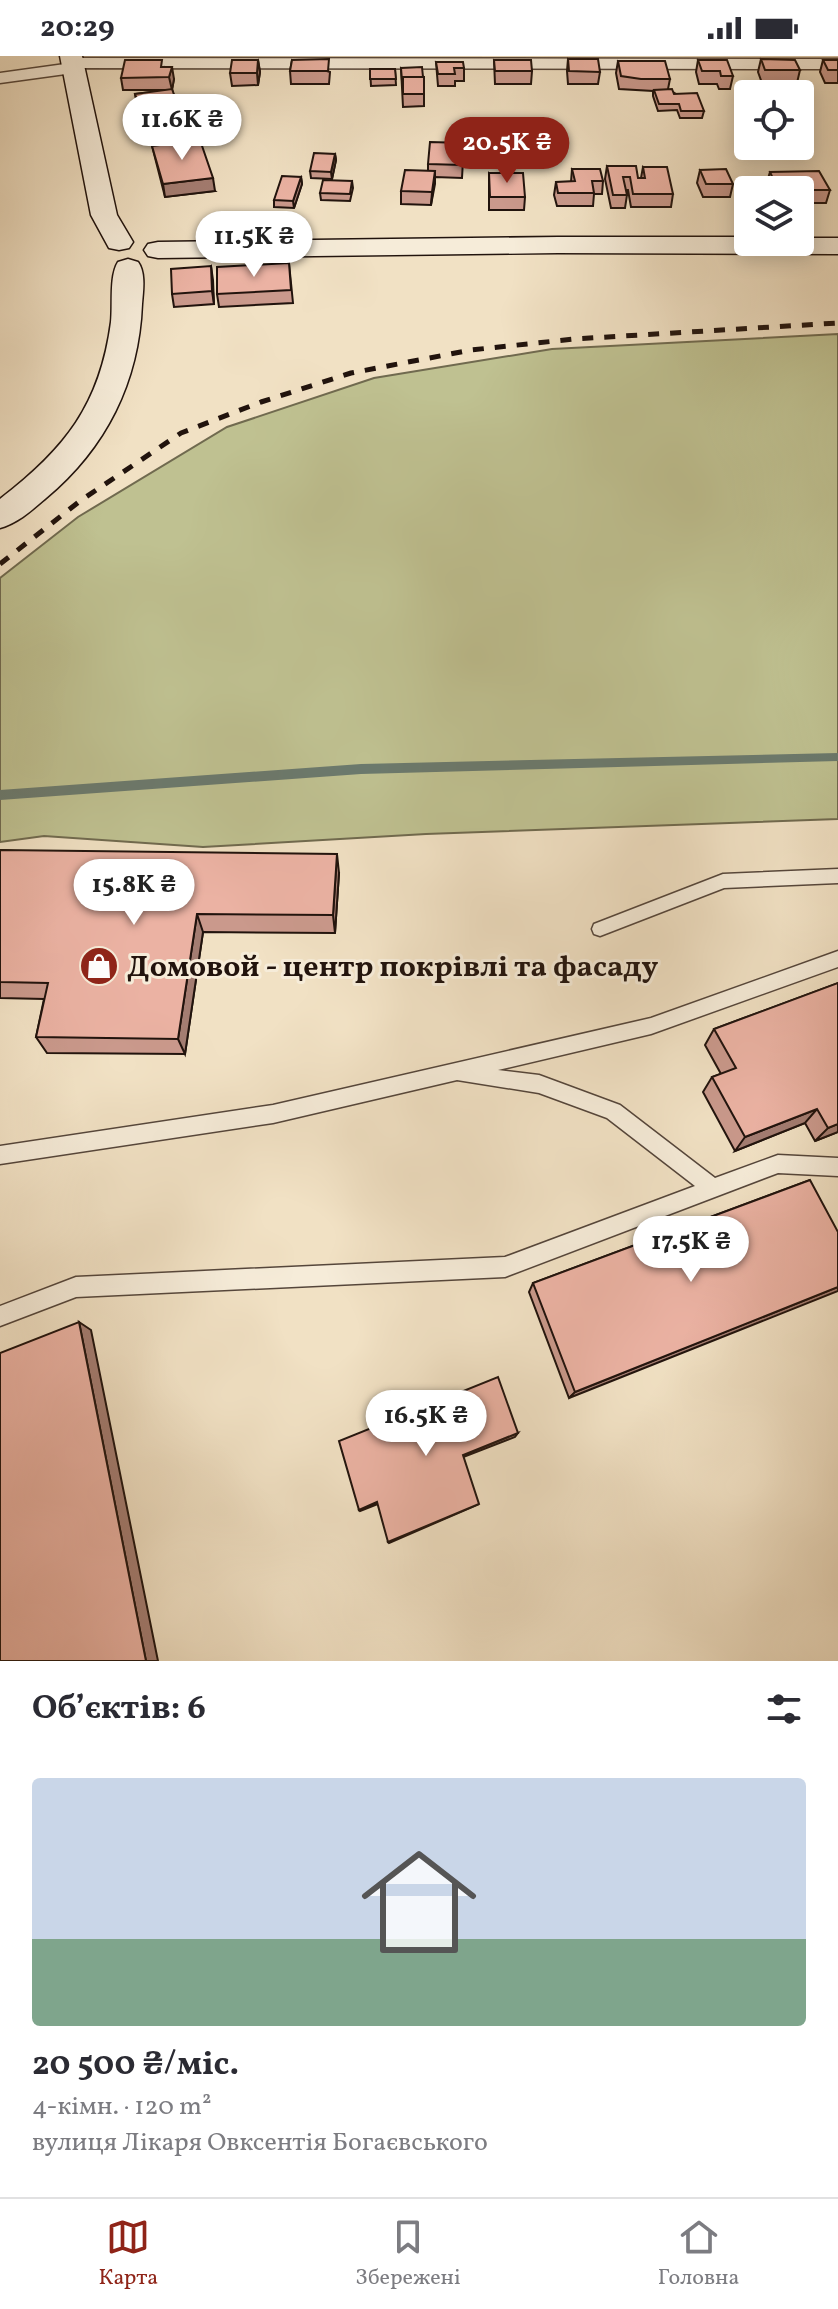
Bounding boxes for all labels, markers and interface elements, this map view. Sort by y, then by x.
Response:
text: 20:29 [40,7,114,49]
map controls [734,80,814,256]
button: locate [734,80,814,160]
pin: 11.6K ₴ [108,94,256,162]
text: 11.6K ₴ [141,102,223,138]
pin: 20.5K ₴ [433,117,581,185]
text: 20.5K ₴ [462,125,552,161]
button: layers [734,176,814,256]
pin: 11.5K ₴ [180,211,328,279]
text: 11.5K ₴ [214,219,294,255]
pin: 15.8K ₴ [60,859,208,927]
text: 15.8K ₴ [92,867,176,903]
shop icon: Домовой - центр покрівлі та фасаду [78,945,120,987]
place label: Домовой - центр покрівлі та фасаду [127,947,659,989]
pin: 17.5K ₴ [617,1216,765,1284]
text: 17.5K ₴ [651,1224,731,1260]
pin: 16.5K ₴ [352,1390,500,1458]
text: 16.5K ₴ [384,1398,468,1434]
text: Об’єктів: 6 [32,1686,206,1733]
icon: filters [762,1687,806,1731]
icon: home [347,1830,491,1974]
text: 20 500 ₴/міс. [32,2042,239,2089]
text: 4-кімн. · 120 m² [32,2089,212,2125]
text: вулиця Лікаря Овксентія Богаєвського [32,2125,488,2161]
tab: Карта [99,2215,158,2294]
tab: Збережені [355,2215,461,2294]
tab: Головна [658,2215,739,2294]

